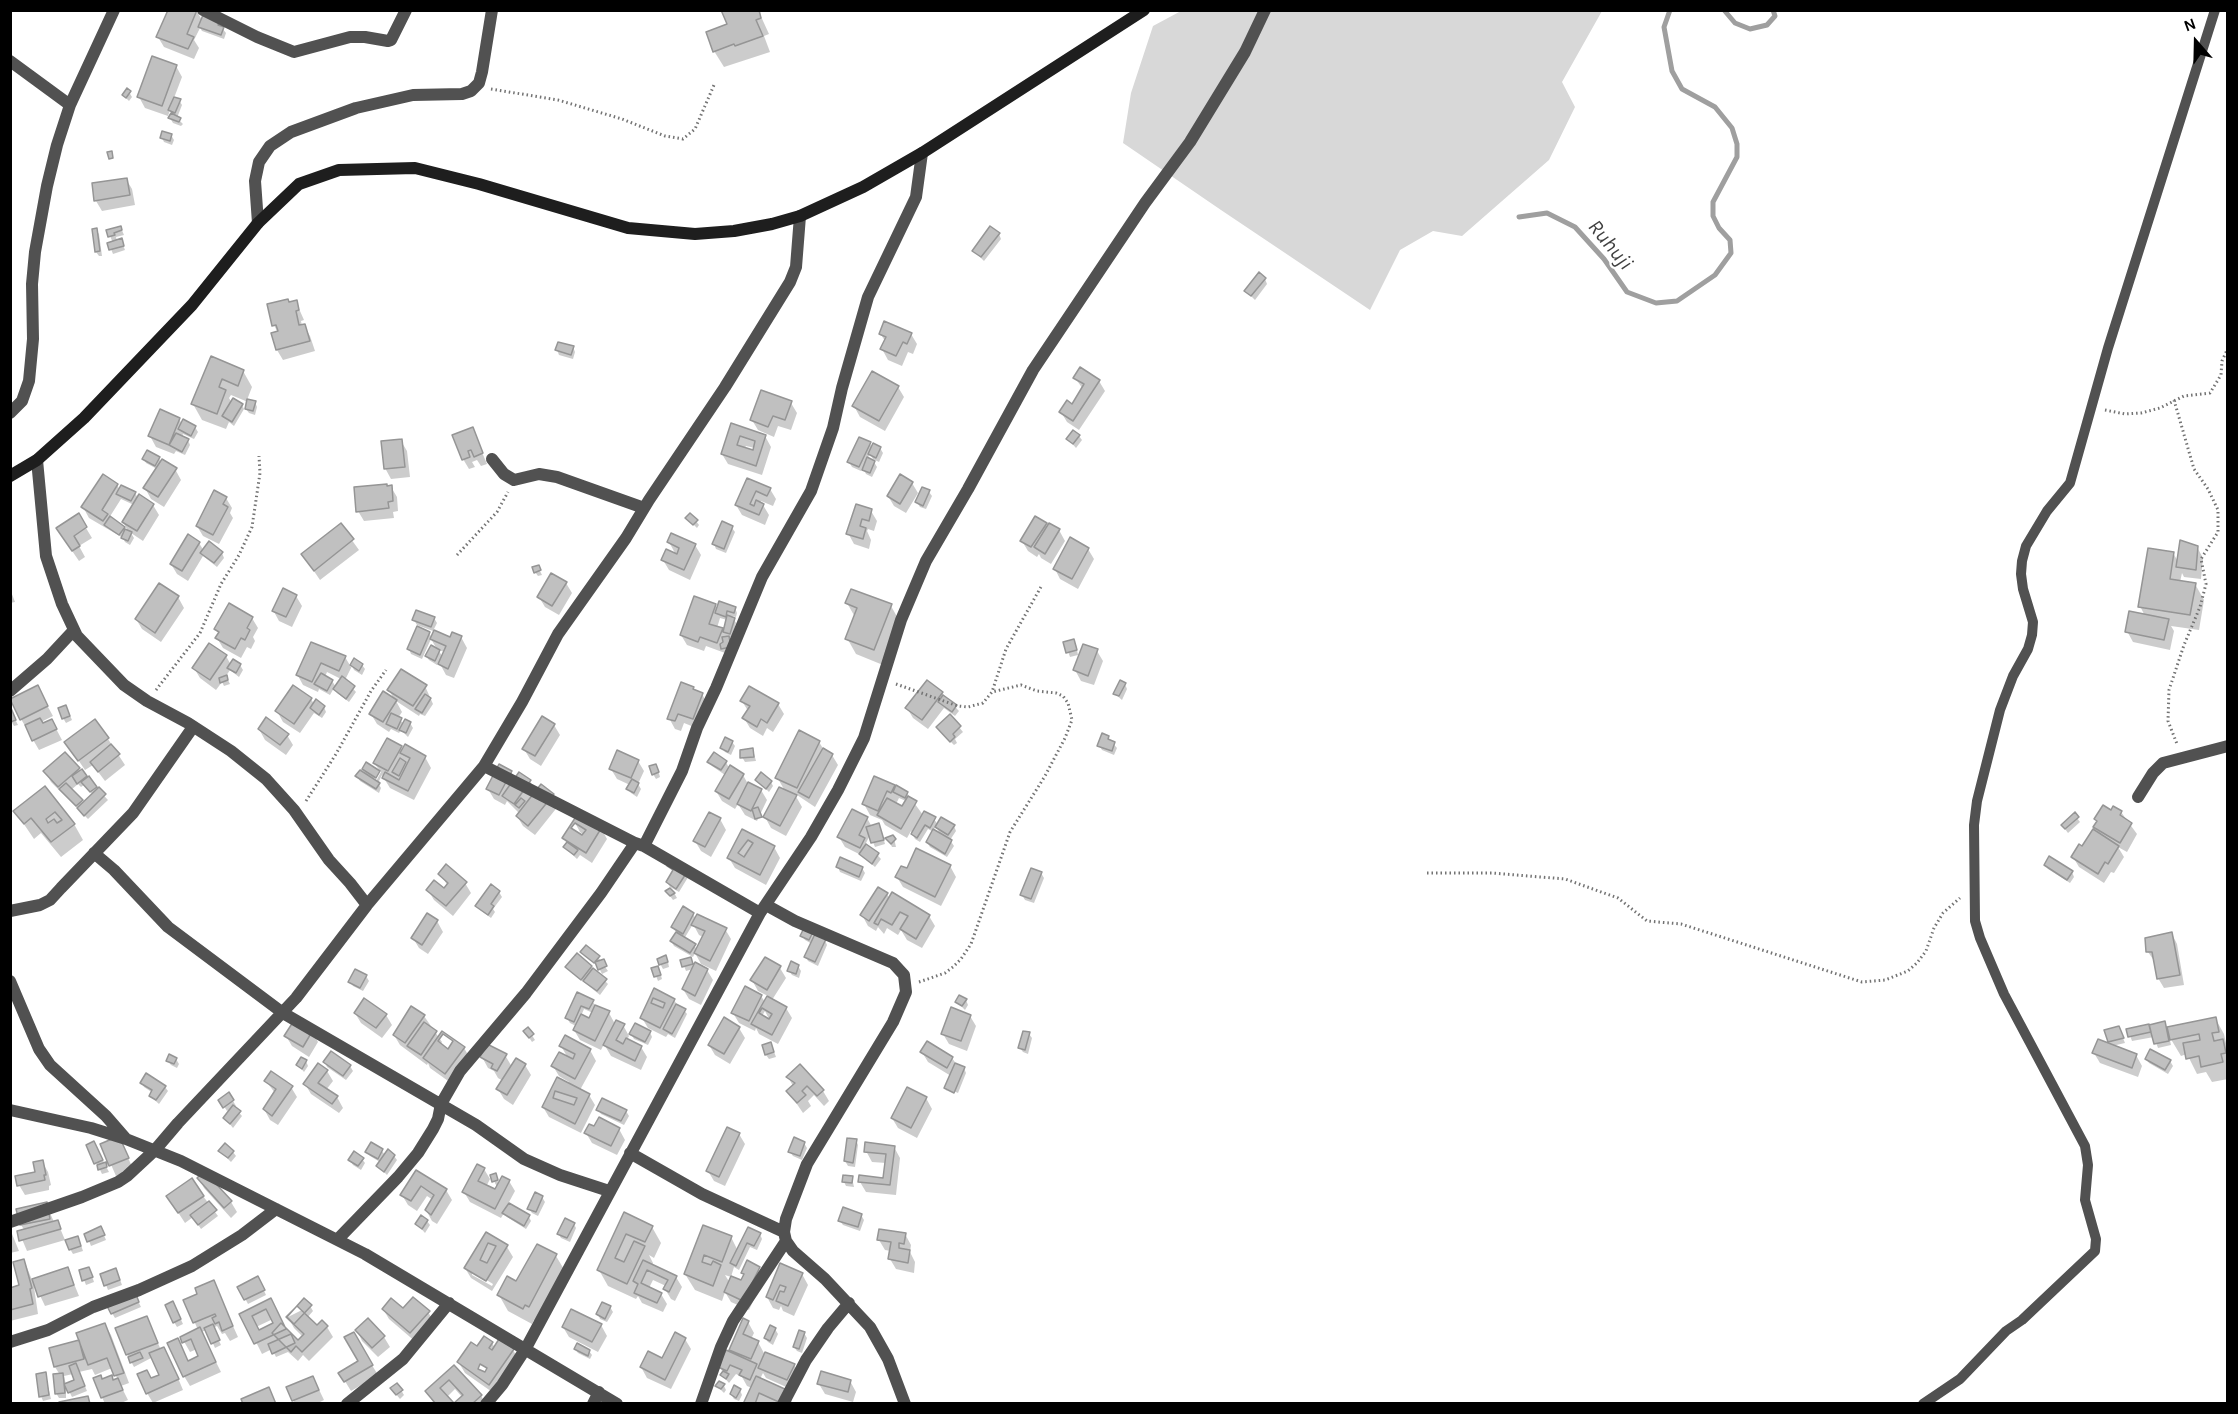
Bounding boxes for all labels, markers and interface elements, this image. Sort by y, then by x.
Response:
north arrow [2166,12,2226,72]
text: N [2181,14,2198,36]
water label: Ruhuji [1582,215,1638,275]

